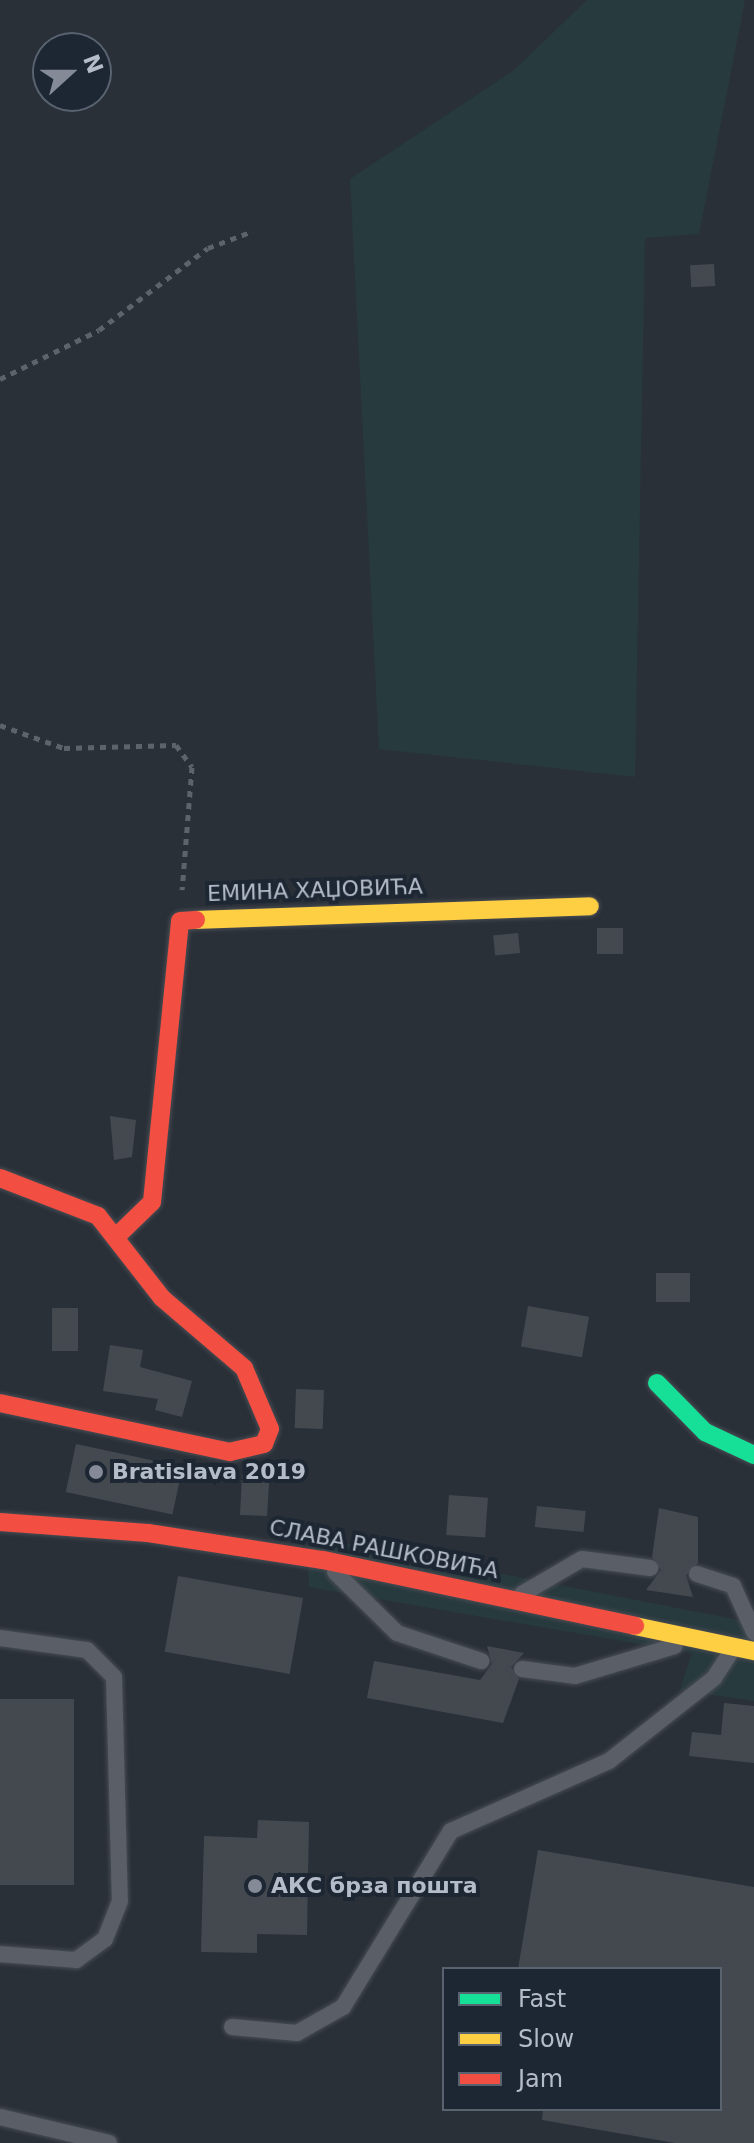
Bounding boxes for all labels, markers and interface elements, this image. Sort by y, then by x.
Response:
north arrow [32,32,112,112]
text: N [78,51,108,77]
street label: ЕМИНА ХАЏОВИЋА [207,873,423,907]
place label: Bratislava 2019 [112,1459,306,1485]
marker: Bratislava 2019 [87,1463,105,1481]
street label: СЛАВА РАШКОВИЋА [267,1514,501,1584]
place label: АКС брза пошта [271,1873,477,1899]
marker: АКС брза пошта [246,1877,264,1895]
legend [442,1967,722,2111]
text: Fast [518,1985,566,2013]
text: Slow [518,2025,574,2053]
text: Jam [518,2065,563,2093]

